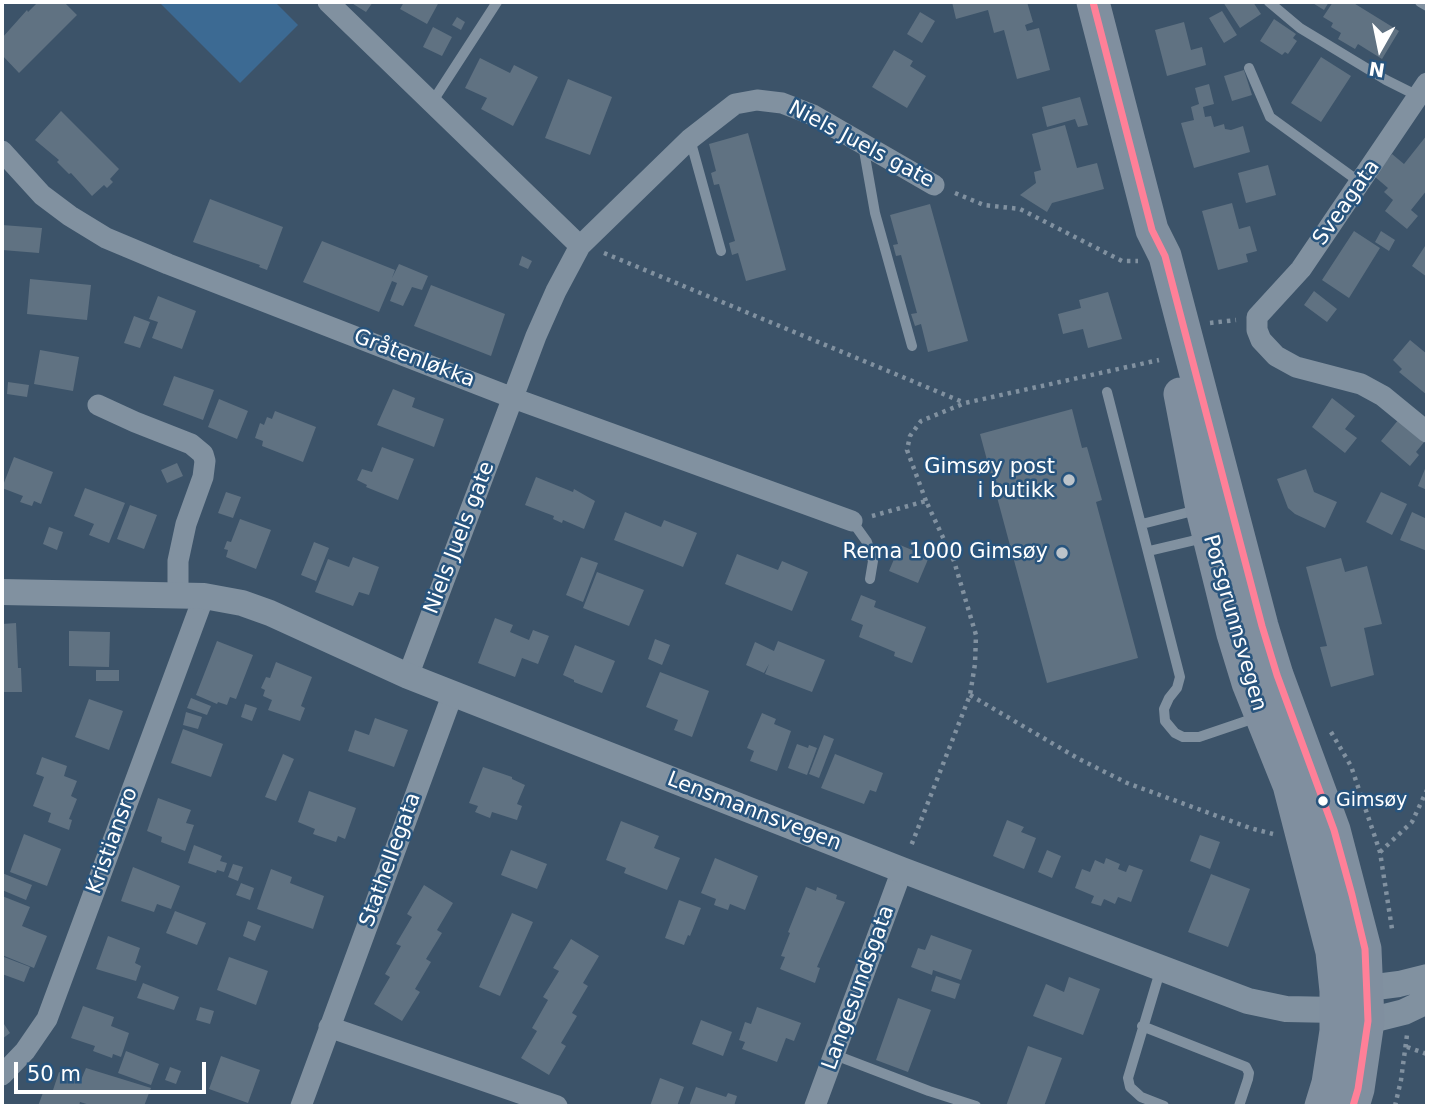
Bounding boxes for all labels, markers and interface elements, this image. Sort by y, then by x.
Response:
north arrow [1345,14,1415,84]
text: N [1367,58,1386,82]
street label: Niels Juels gate [784,96,938,194]
street label: Sveagata [1308,155,1386,251]
street label: Gråtenløkka [350,324,478,394]
place label: Gimsøy post i butikk [924,455,1055,505]
street label: Niels Juels gate [419,458,501,618]
marker: Gimsøy post i butikk [1061,472,1077,488]
street label: Porsgrunnsvegen [1197,532,1271,714]
place label: Rema 1000 Gimsøy [843,540,1048,566]
marker: Rema 1000 Gimsøy [1054,545,1070,561]
street label: Lensmannsvegen [663,767,845,857]
street label: Kristiansro [82,784,144,898]
street label: Stathellegata [355,790,427,930]
place label: Gimsøy [1336,790,1407,812]
marker: Gimsøy [1316,794,1330,808]
street label: Langesundsgata [818,902,900,1074]
scale bar [18,1048,210,1092]
text: 50 m [27,1062,81,1086]

